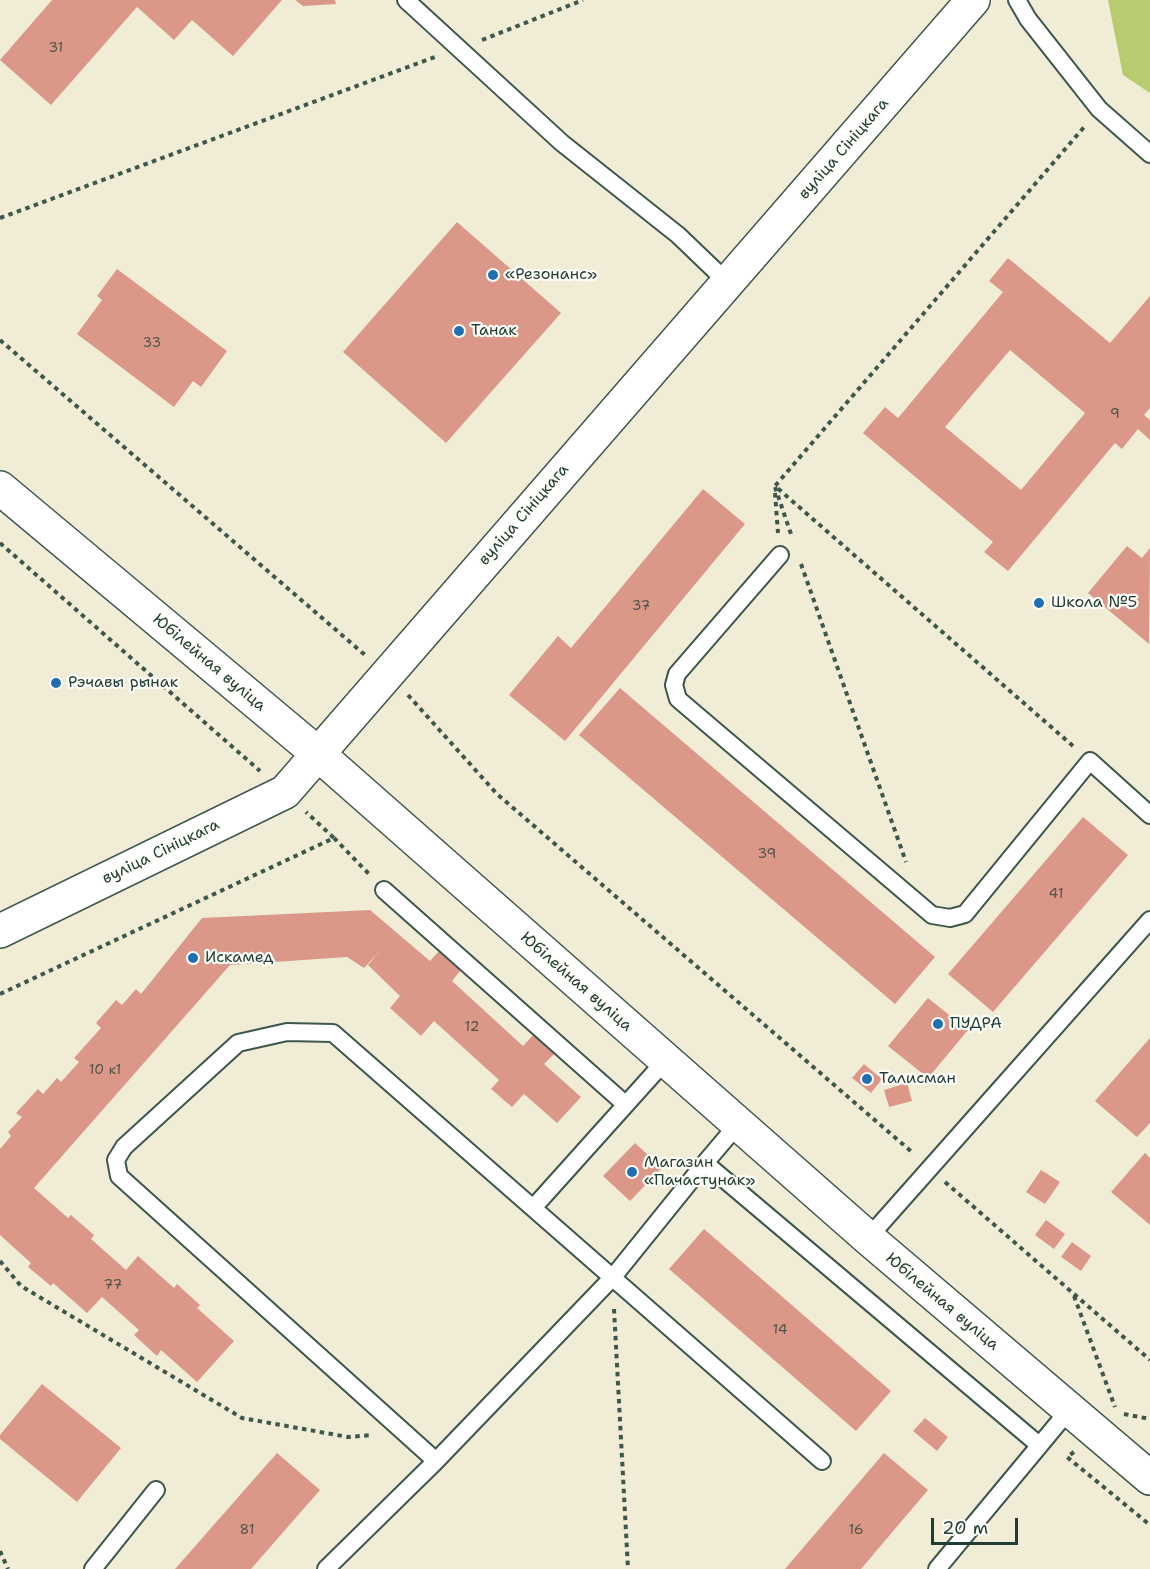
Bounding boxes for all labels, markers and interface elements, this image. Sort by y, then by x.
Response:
house number: 31 [49,40,63,56]
street label: вуліца Сініцкага [795,94,893,204]
place label: «Резонанс» [505,265,597,285]
marker: «Резонанс» [486,268,500,282]
place label: Танак [471,321,517,341]
marker: Танак [452,324,466,338]
house number: 33 [143,335,161,351]
house number: 9 [1110,406,1120,422]
street label: вуліца Сініцкага [475,460,573,570]
place label: Школа №5 [1051,593,1137,613]
marker: Школа №5 [1032,596,1046,610]
house number: 37 [632,598,650,614]
street label: Юбілейная вуліца [149,610,269,716]
place label: Рэчавы рынак [68,673,178,693]
marker: Рэчавы рынак [49,676,63,690]
street label: вуліца Сініцкага [99,815,223,889]
house number: 39 [758,846,776,862]
house number: 41 [1049,886,1063,902]
street label: Юбілейная вуліца [516,928,636,1036]
place label: Искамед [205,948,273,968]
marker: Искамед [186,951,200,965]
place label: ПУДРА [950,1014,1002,1034]
marker: ПУДРА [931,1017,945,1031]
house number: 12 [465,1019,479,1035]
house number: 10 к1 [89,1062,121,1078]
place label: Талисман [879,1069,956,1089]
marker: Талисман [860,1072,874,1086]
place label: Магазин «Пачастунак» [644,1153,756,1191]
marker: Магазин «Пачастунак» [625,1165,639,1179]
street label: Юбілейная вуліца [882,1249,1002,1355]
house number: 77 [104,1277,122,1293]
house number: 14 [772,1322,788,1338]
scale bar [934,1506,1021,1544]
text: 20 m [942,1516,988,1540]
house number: 81 [239,1522,255,1538]
house number: 16 [848,1522,864,1538]

